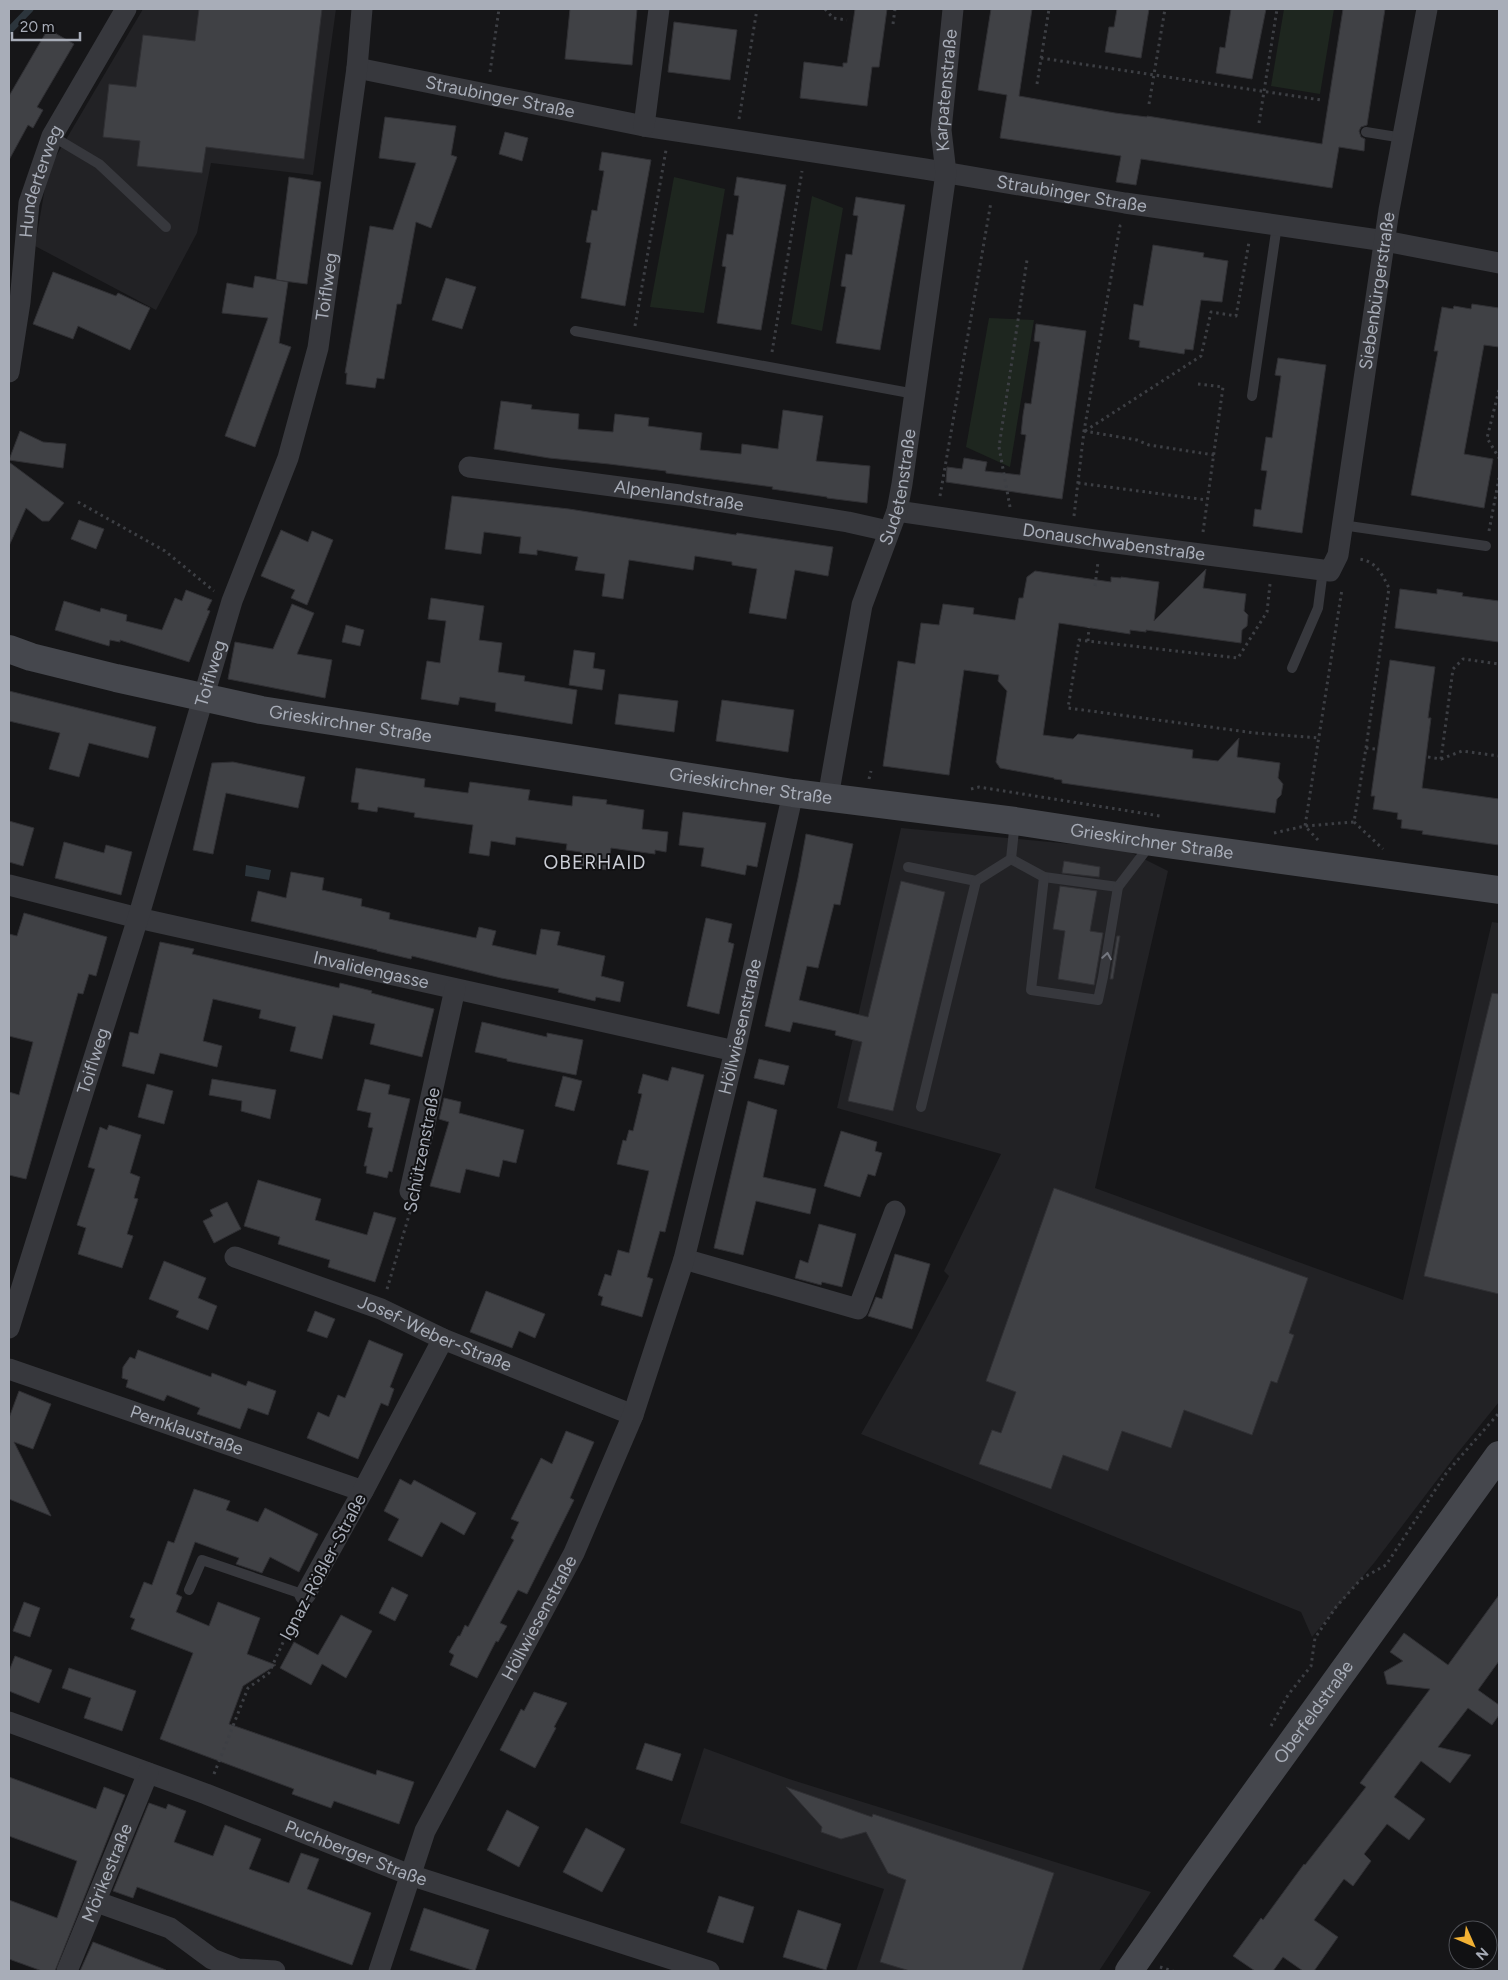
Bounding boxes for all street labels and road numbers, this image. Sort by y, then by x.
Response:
street label: Karpatenstraße [930,28,962,153]
street label: Straubinger Straße [423,71,577,123]
street label: Hunderterweg [15,121,67,239]
street label: Straubinger Straße [995,170,1149,217]
street label: Siebenbürgerstraße [1355,210,1400,371]
street label: Toiflweg [311,251,342,322]
street label: Sudetenstraße [874,427,921,548]
street label: Alpenlandstraße [613,475,746,516]
street label: Donauschwabenstraße [1021,519,1207,566]
street label: Toiflweg [190,637,231,709]
street label: Grieskirchner Straße [267,700,434,748]
street label: Grieskirchner Straße [668,763,834,809]
street label: Grieskirchner Straße [1069,819,1235,864]
street label: Invalidengasse [311,946,431,994]
street label: Höllwiesenstraße [714,956,766,1097]
street label: Toiflweg [72,1025,114,1097]
street label: Schützenstraße [399,1085,445,1214]
street label: Josef-Weber-Straße [355,1291,515,1376]
street label: Pernklaustraße [127,1401,247,1460]
street label: Ignaz-Rößler-Straße [275,1490,371,1644]
street label: Höllwiesenstraße [497,1552,582,1684]
street label: Oberfeldstraße [1269,1656,1358,1768]
street label: Puchberger Straße [282,1815,430,1891]
street label: Mörikestraße [77,1820,137,1926]

